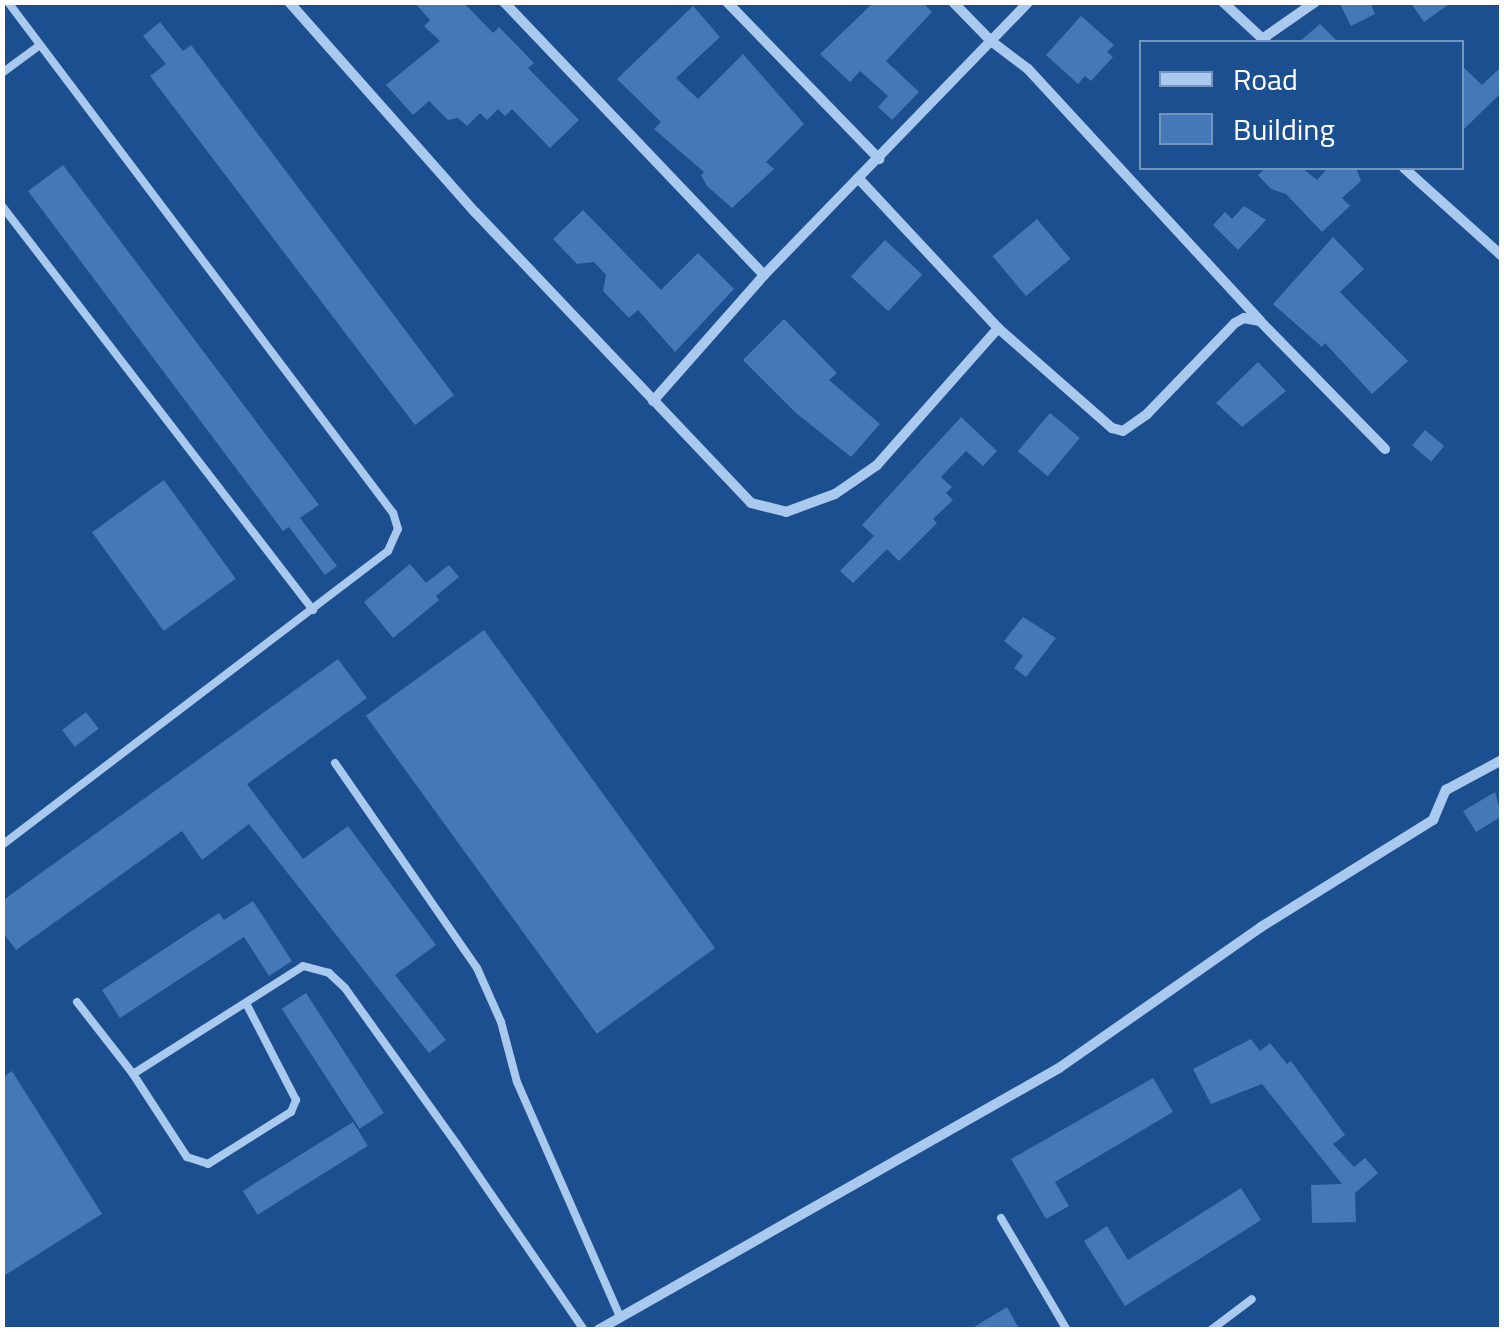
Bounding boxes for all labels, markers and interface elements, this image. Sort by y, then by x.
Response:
legend [1139,40,1464,170]
text: Road [1233,56,1298,102]
text: Building [1233,106,1335,152]

